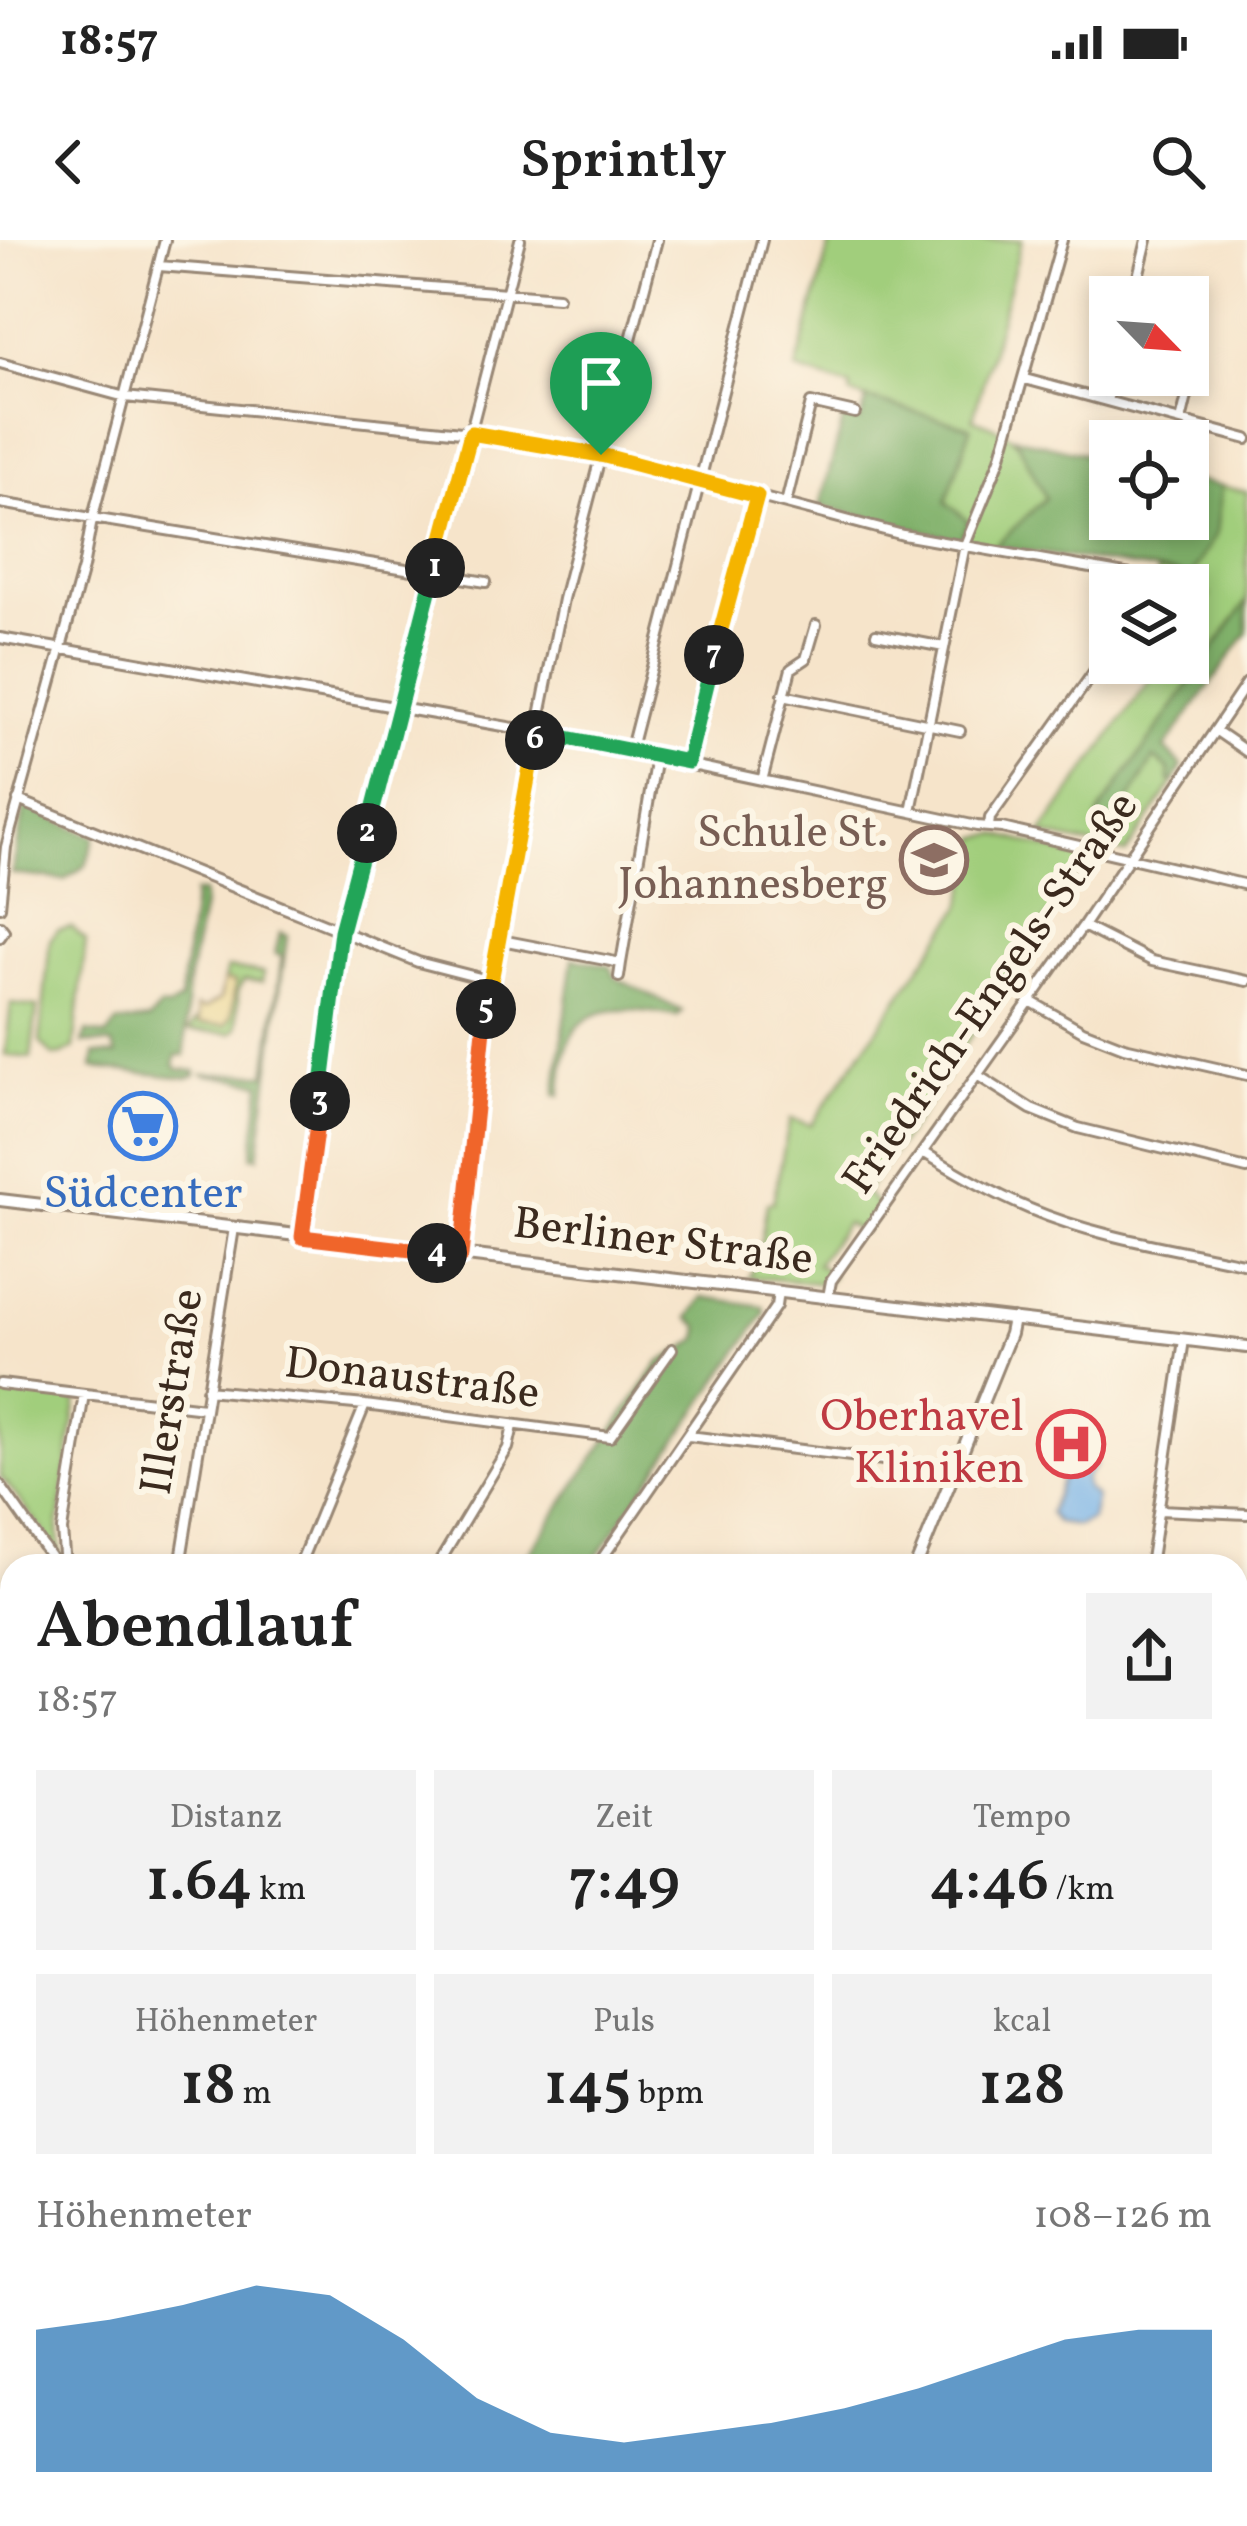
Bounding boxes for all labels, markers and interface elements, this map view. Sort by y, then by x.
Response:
text: 18:57 [60,11,159,74]
text: Sprintly [520,125,727,200]
icon: back [36,129,102,195]
icon: search [1145,129,1211,195]
north arrow [1089,276,1209,396]
map controls [1089,276,1209,684]
pin [550,332,652,455]
icon: arrive [568,350,634,416]
button: locate [1089,420,1209,540]
pin: 1 [405,538,465,598]
text: 1 [428,545,442,591]
button: layers [1089,564,1209,684]
pin: 7 [684,625,744,685]
text: 7 [706,632,722,678]
pin: 6 [505,710,565,770]
text: 6 [526,717,544,763]
street label: Friedrich-Engels-Straße [829,780,1155,1208]
pin: 2 [337,803,397,863]
place label: Schule St. Johannesberg [618,803,888,918]
text: 2 [358,810,376,856]
school or university icon: Schule St. Johannesberg [899,825,969,895]
pin: 5 [456,979,516,1039]
text: 5 [478,986,494,1032]
pin: 3 [290,1071,350,1131]
text: 3 [312,1078,328,1124]
supermarket icon: Südcenter [108,1091,178,1161]
place label: Südcenter [43,1164,243,1227]
street label: Berliner Straße [510,1193,816,1293]
pin: 4 [407,1223,467,1283]
text: 4 [427,1230,447,1276]
street label: Illerstraße [127,1285,221,1499]
street label: Donaustraße [281,1333,543,1427]
place label: Oberhavel Kliniken [820,1387,1024,1502]
hospital icon: Oberhavel Kliniken [1036,1409,1106,1479]
text: Abendlauf [36,1583,354,1675]
button: share [1086,1593,1212,1719]
text: 18:57 [36,1674,118,1728]
text: Distanz [170,1796,282,1842]
text: Zeit [595,1796,653,1842]
text: Tempo [973,1796,1071,1842]
text: 1.64 [146,1842,252,1925]
text: 7:49 [568,1842,680,1925]
text: 4:46 [929,1842,1049,1925]
text: km [252,1868,306,1914]
text: /km [1049,1868,1115,1914]
text: Höhenmeter [135,2000,317,2046]
text: Puls [593,2000,655,2046]
text: kcal [993,2000,1051,2046]
text: 18 [180,2046,236,2129]
text: 145 [544,2046,631,2129]
text: 128 [978,2046,1066,2129]
text: m [236,2072,272,2118]
text: bpm [631,2072,704,2118]
text: Höhenmeter [36,2190,252,2244]
text: 108–126 m [1033,2190,1212,2244]

